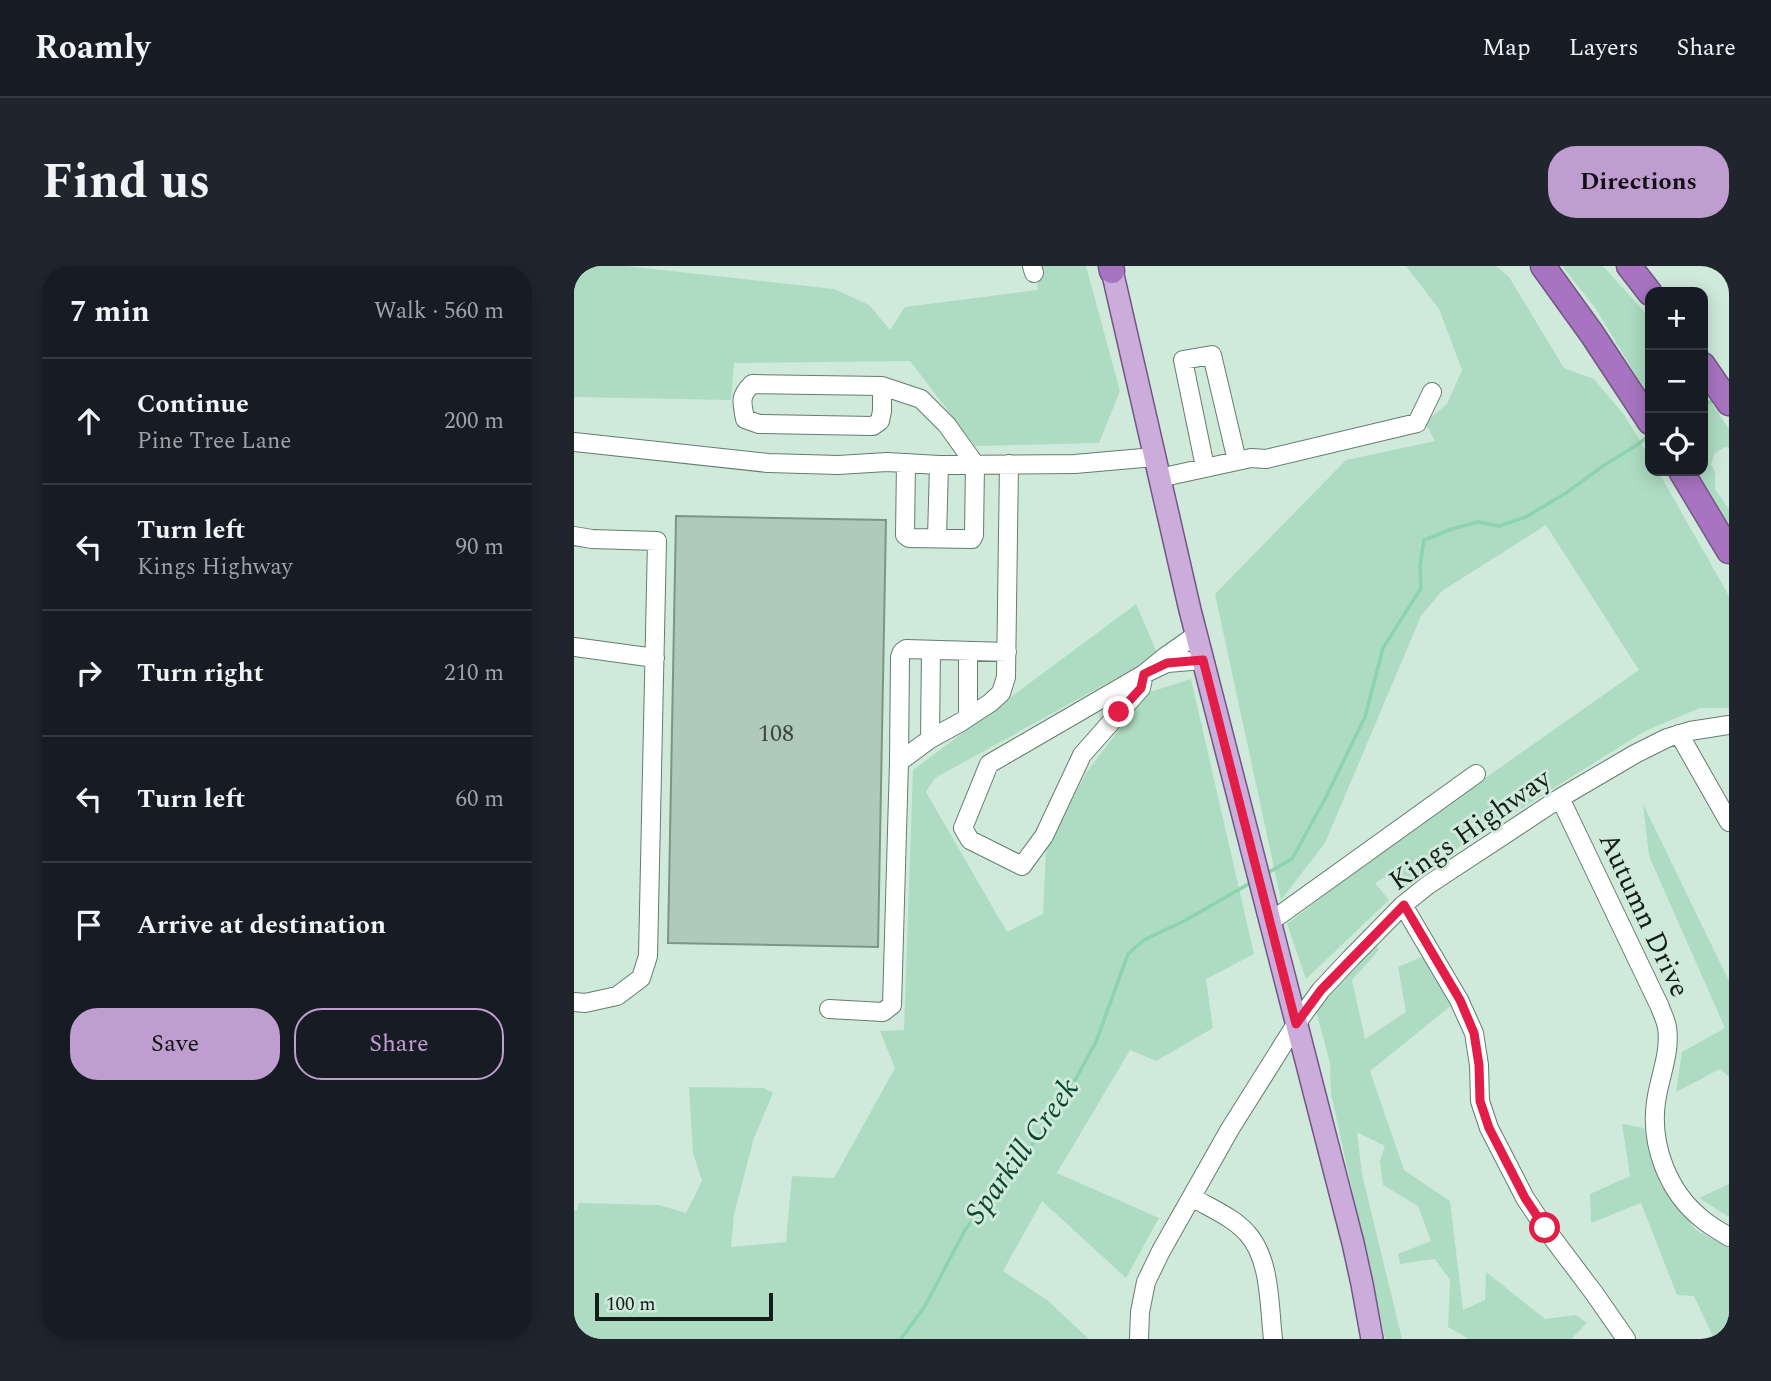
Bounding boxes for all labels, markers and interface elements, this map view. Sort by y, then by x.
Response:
text: Roamly [35,23,150,73]
text: Map [1482,30,1531,66]
text: Layers [1569,30,1639,66]
text: Share [1677,30,1736,66]
text: Find us [42,145,210,220]
button: Directions [1548,146,1729,218]
map controls [1645,287,1708,476]
button: + [1645,287,1708,350]
text: 7 min [70,289,150,335]
text: Walk · 560 m [374,294,504,329]
button: − [1645,350,1708,413]
text: Continue [137,384,249,424]
icon: ahead [70,402,108,440]
text: 200 m [444,404,504,439]
button: locate [1645,413,1708,476]
text: Pine Tree Lane [137,424,291,459]
text: Turn left [137,510,245,550]
icon: left [70,528,108,566]
text: 90 m [455,530,504,565]
text: Kings Highway [137,550,293,585]
text: Turn right [137,653,264,693]
icon: right [70,654,108,692]
text: 210 m [444,656,504,691]
route end [1103,696,1134,727]
house number: 108 [758,716,794,752]
street label: Kings Highway [1380,757,1561,902]
text: Turn left [137,779,245,819]
icon: left [70,780,108,818]
text: 60 m [455,782,504,817]
street label: Autumn Drive [1587,825,1701,1005]
text: Arrive at destination [137,905,386,945]
icon: arrive [70,906,108,944]
button: Save [70,1008,280,1080]
button: Share [294,1008,504,1080]
water label: Sparkill Creek [953,1068,1091,1234]
route start [1529,1212,1560,1243]
scale bar [595,1290,774,1322]
text: 100 m [606,1290,656,1319]

